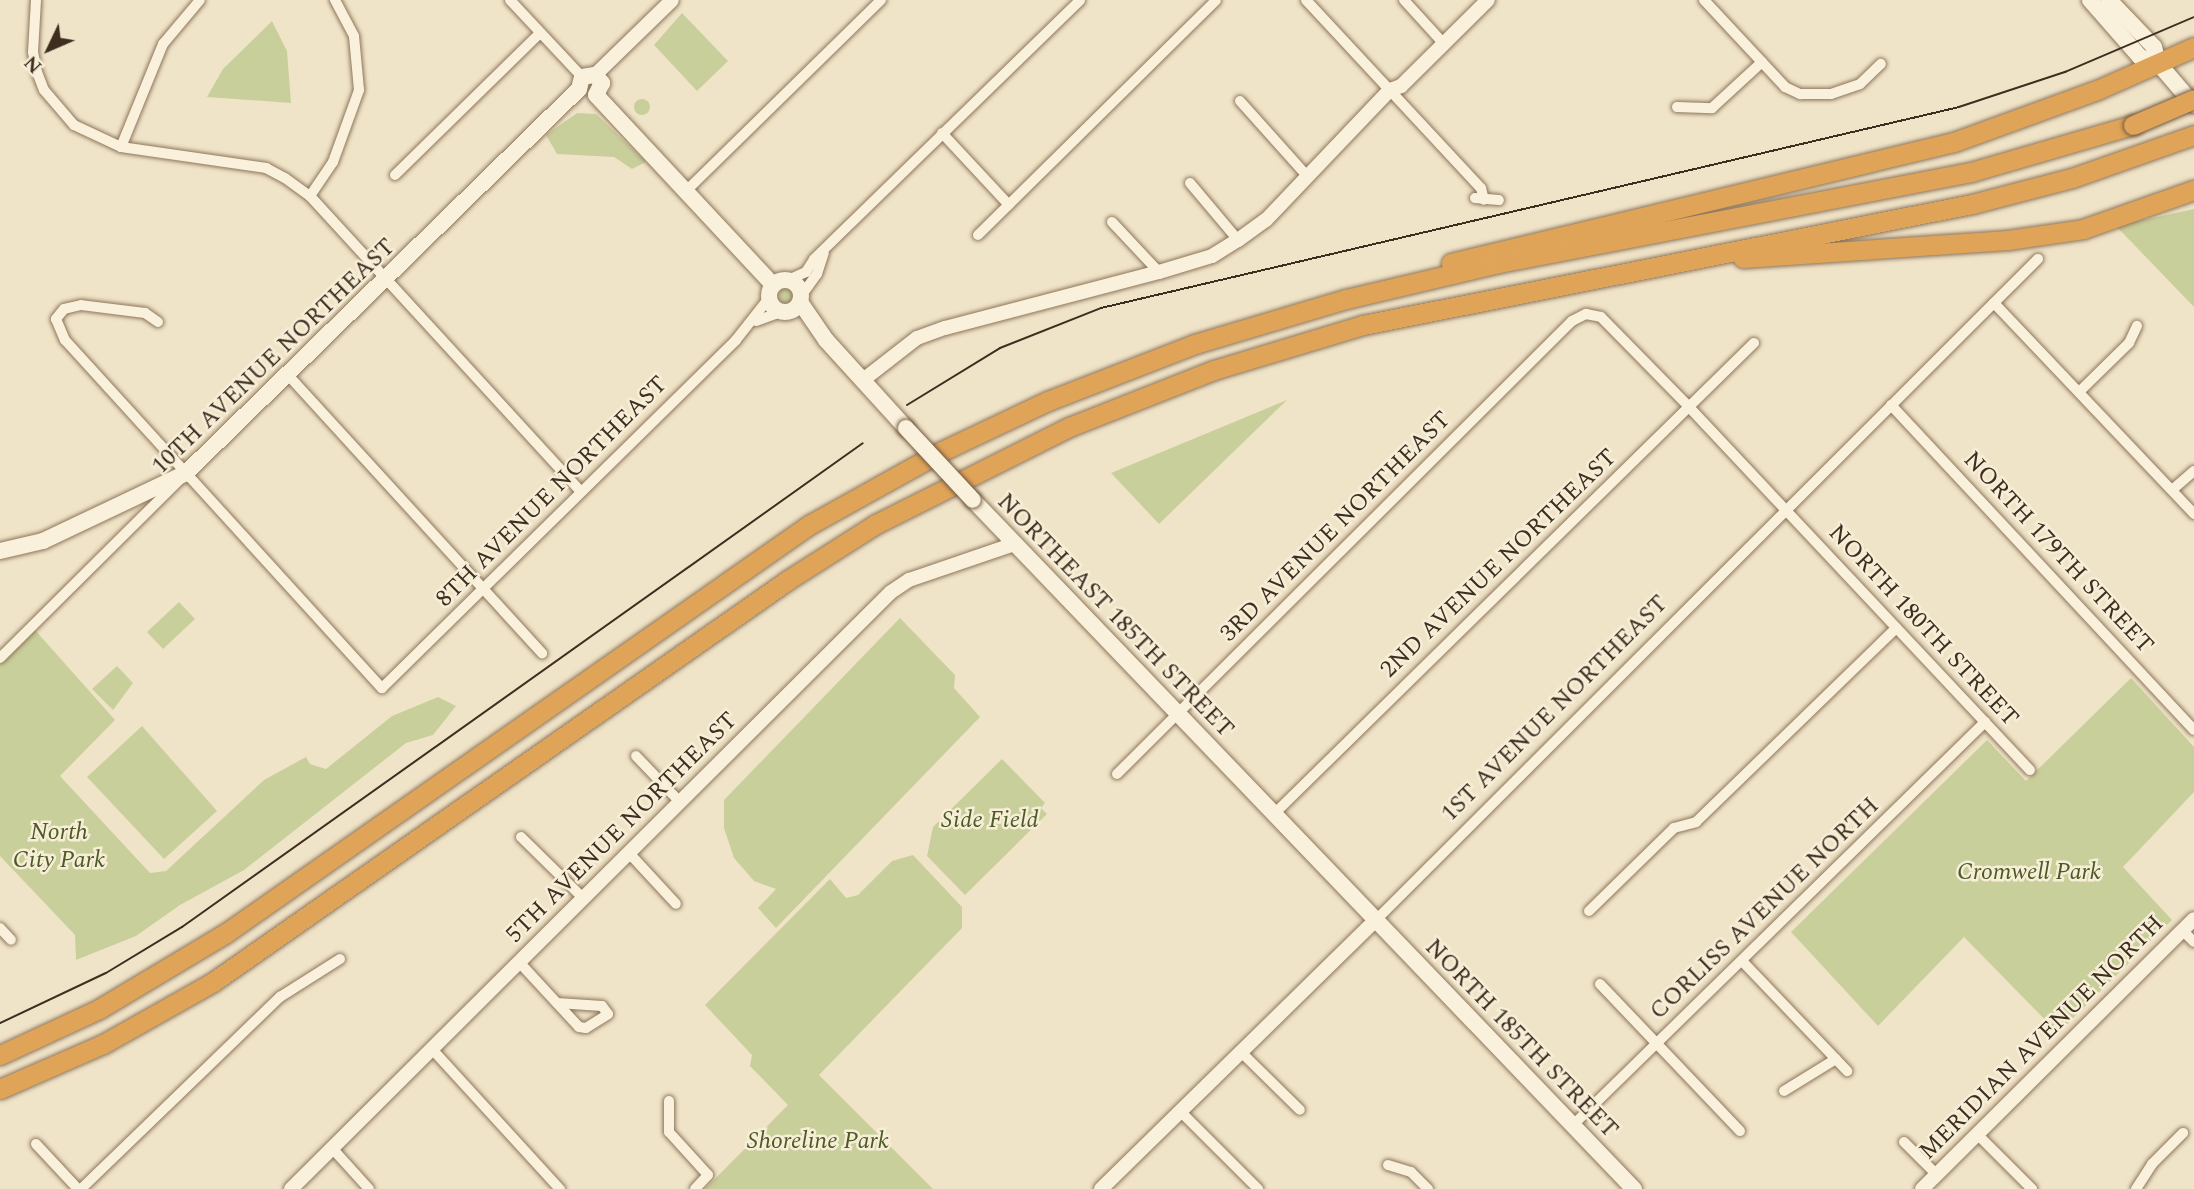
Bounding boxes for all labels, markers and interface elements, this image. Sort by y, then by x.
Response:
north arrow [14,14,84,84]
text: N [18,48,49,80]
street label: 10TH AVENUE NORTHEAST [146,233,402,481]
street label: 8TH AVENUE NORTHEAST [430,370,674,614]
street label: 3RD AVENUE NORTHEAST [1215,406,1457,648]
street label: 2ND AVENUE NORTHEAST [1375,443,1623,685]
street label: NORTH 179TH STREET [1957,446,2159,660]
street label: NORTHEAST 185TH STREET [991,488,1239,744]
street label: NORTH 180TH STREET [1822,519,2024,733]
street label: 1ST AVENUE NORTHEAST [1436,590,1674,828]
street label: 5TH AVENUE NORTHEAST [500,706,744,950]
street label: CORLISS AVENUE NORTH [1644,792,1886,1026]
park label: Side Field [941,807,1039,835]
park label: North City Park [13,819,105,875]
park label: Cromwell Park [1957,859,2101,887]
street label: MERIDIAN AVENUE NORTH [1914,910,2170,1166]
street label: NORTH 185TH STREET [1418,933,1624,1145]
park label: Shoreline Park [747,1128,889,1156]

